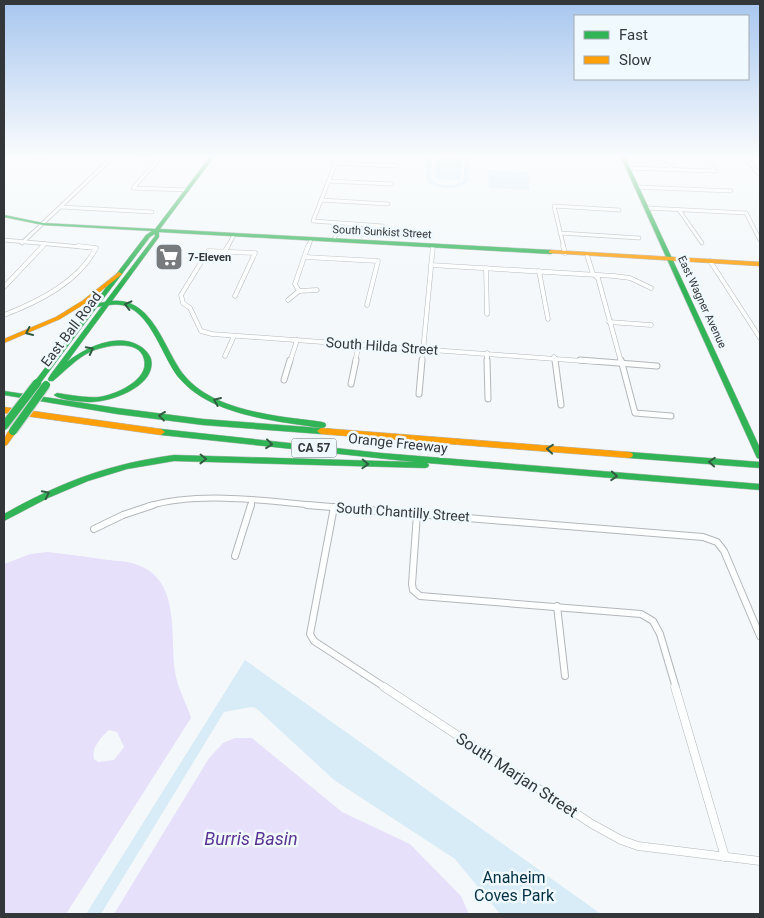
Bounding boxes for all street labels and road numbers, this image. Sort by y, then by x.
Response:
street label: South Sunkist Street [332,223,432,241]
street label: East Wagner Avenue [675,254,729,350]
street label: East Ball Road [38,288,104,370]
street label: South Hilda Street [325,334,439,358]
street label: Orange Freeway [347,430,449,456]
road number: CA 57 [292,438,336,458]
street label: South Chantilly Street [336,499,471,525]
street label: South Marjan Street [453,729,581,821]

